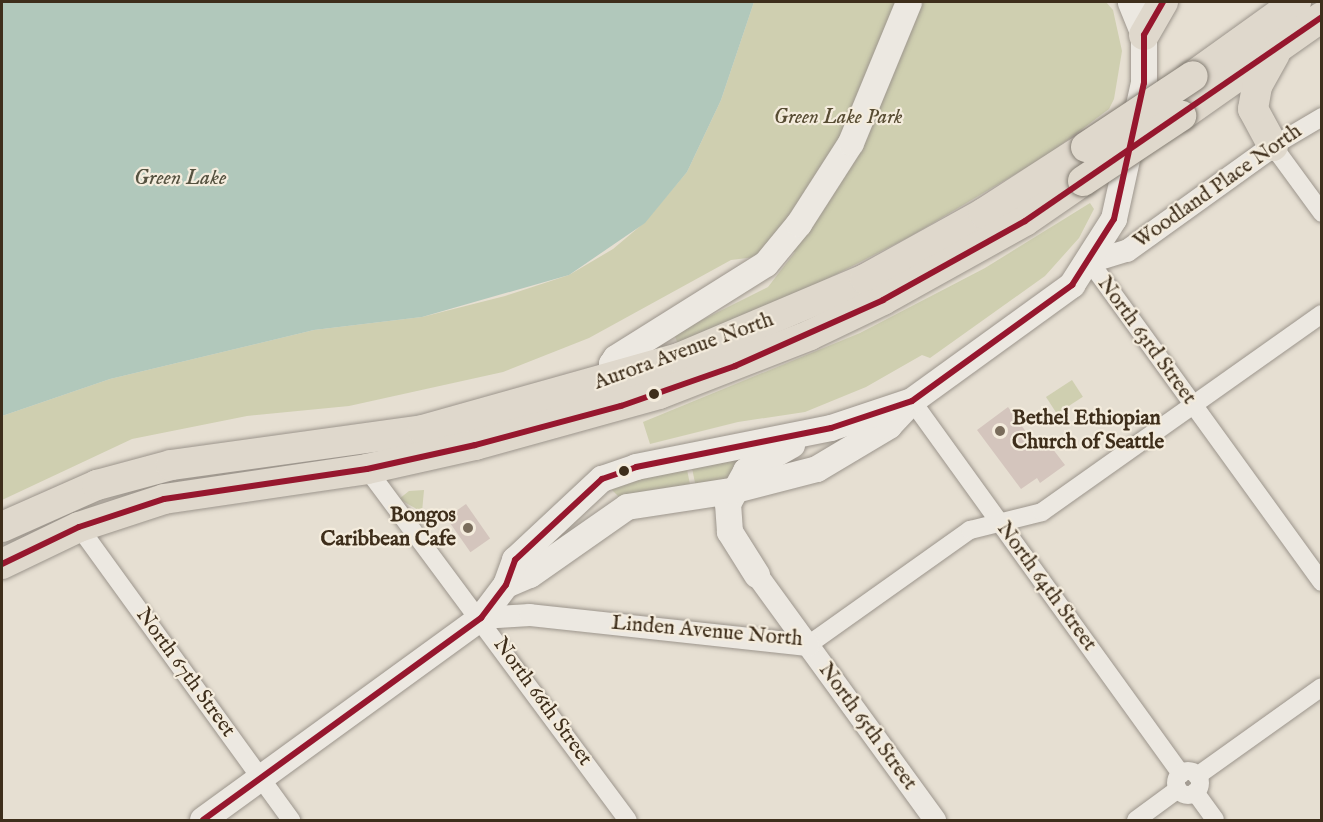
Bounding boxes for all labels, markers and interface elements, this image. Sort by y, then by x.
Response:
park label: Green Lake Park [774,105,902,131]
street label: Woodland Place North [1129,119,1307,255]
water label: Green Lake [134,166,226,192]
street label: North 63rd Street [1091,272,1201,410]
street label: Aurora Avenue North [591,308,777,396]
unlabelled marker [648,388,660,400]
place label: Bethel Ethiopian Church of Seattle [1012,406,1164,456]
marker: Bethel Ethiopian Church of Seattle [993,424,1007,438]
unlabelled marker [618,465,630,477]
place label: Bongos Caribbean Cafe [320,503,456,553]
street label: North 64th Street [991,517,1101,657]
marker: Bongos Caribbean Cafe [461,521,475,535]
street label: North 67th Street [130,604,240,742]
street label: Linden Avenue North [610,611,804,653]
street label: North 66th Street [487,633,597,771]
street label: North 65th Street [812,658,922,796]

